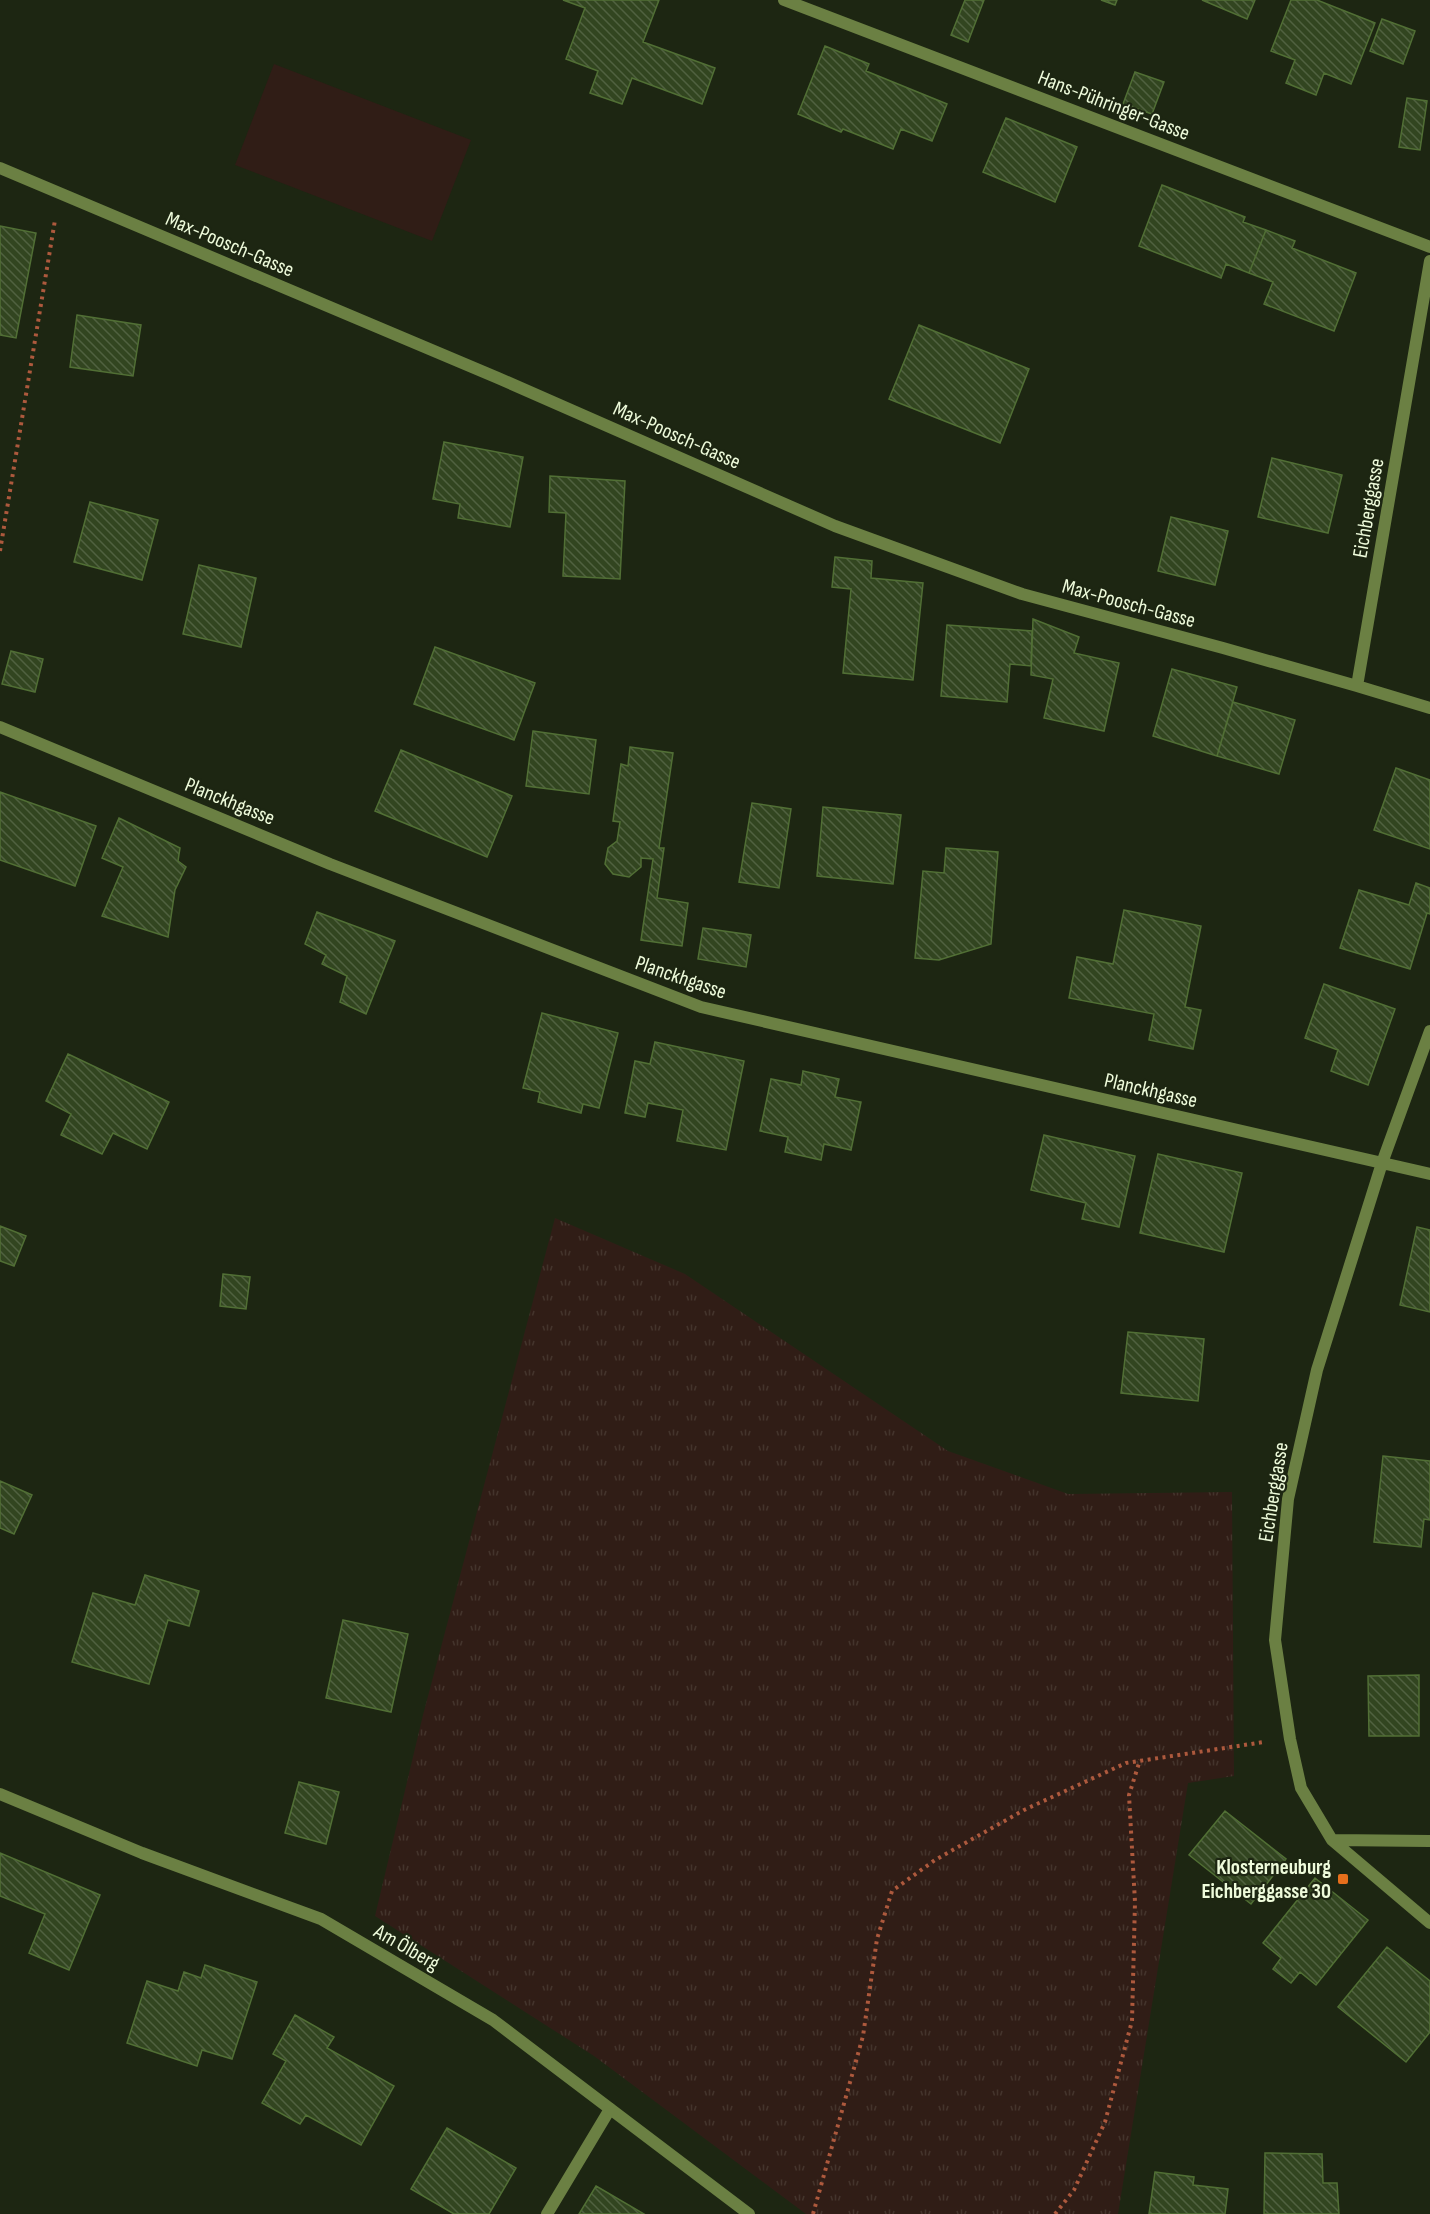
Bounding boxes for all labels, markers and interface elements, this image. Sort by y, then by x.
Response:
street label: Hans-Pühringer-Gasse [1034,65,1193,146]
street label: Max-Poosch-Gasse [162,206,298,283]
street label: Max-Poosch-Gasse [609,396,744,475]
street label: Eichberggasse [1347,456,1390,560]
street label: Max-Poosch-Gasse [1060,574,1198,633]
street label: Planckhgasse [181,772,278,831]
street label: Planckhgasse [632,950,730,1005]
street label: Planckhgasse [1102,1068,1200,1113]
street label: Eichberggasse [1253,1441,1294,1544]
place label: Klosterneuburg Eichberggasse 30 [1201,1855,1331,1904]
marker: Klosterneuburg Eichberggasse 30 [1336,1872,1350,1886]
street label: Am Ölberg [369,1918,444,1976]

